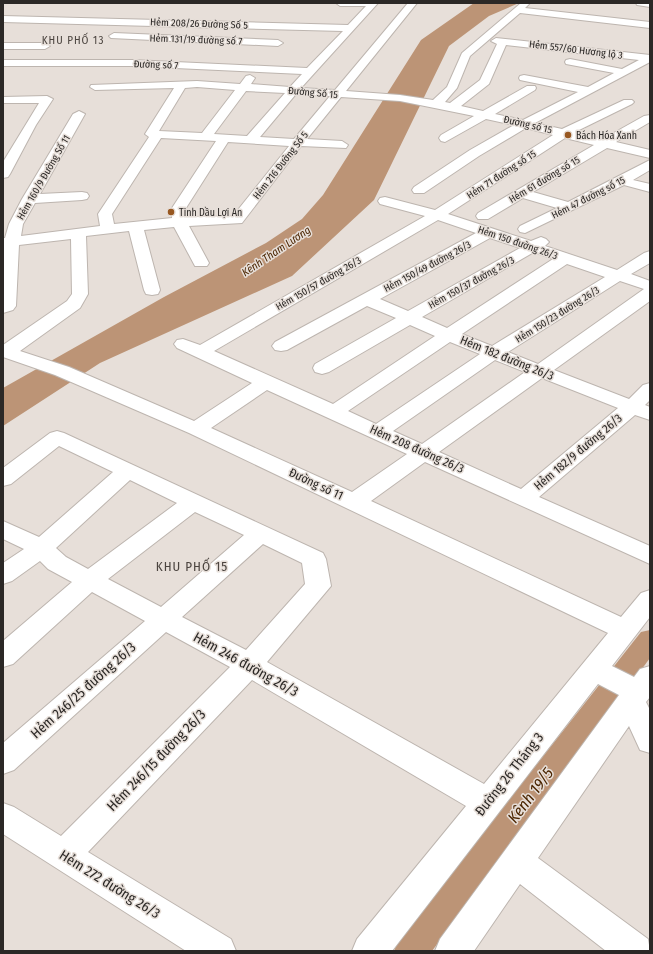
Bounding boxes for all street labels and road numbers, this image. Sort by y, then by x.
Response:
street label: Hẻm 208/26 Đường Số 5 [150,15,248,32]
street label: Hẻm 131/19 đường số 7 [149,31,243,48]
street label: Hẻm 557/60 Hương lộ 3 [528,37,624,62]
street label: Đường số 7 [133,57,179,72]
street label: Đường Số 15 [287,84,339,101]
street label: Đường số 15 [502,113,554,136]
street label: Hẻm 216 Đường Số 5 [250,128,311,202]
street label: Hẻm 160/9 Đường Số 11 [14,133,73,222]
street label: Hẻm 71 đường số 15 [464,147,539,202]
street label: Hẻm 61 đường số 15 [506,153,583,206]
street label: Hẻm 47 đường số 15 [549,173,628,222]
street label: Hẻm 150 đường 26/3 [476,223,560,262]
street label: Hẻm 150/49 đường 26/3 [381,238,474,295]
street label: Hẻm 150/57 đường 26/3 [273,253,364,313]
street label: Hẻm 150/37 đường 26/3 [426,253,517,312]
street label: Hẻm 150/23 đường 26/3 [513,283,602,346]
street label: Hẻm 182 đường 26/3 [458,333,556,383]
street label: Hẻm 182/9 đường 26/3 [531,411,625,493]
street label: Hẻm 208 đường 26/3 [368,422,466,476]
street label: Đường số 11 [287,464,346,503]
street label: Hẻm 246 đường 26/3 [190,629,301,700]
street label: Hẻm 246/25 đường 26/3 [27,639,139,742]
street label: Hẻm 246/15 đường 26/3 [103,706,209,815]
street label: Đường 26 Tháng 3 [472,729,547,819]
street label: Hẻm 272 đường 26/3 [56,847,163,922]

